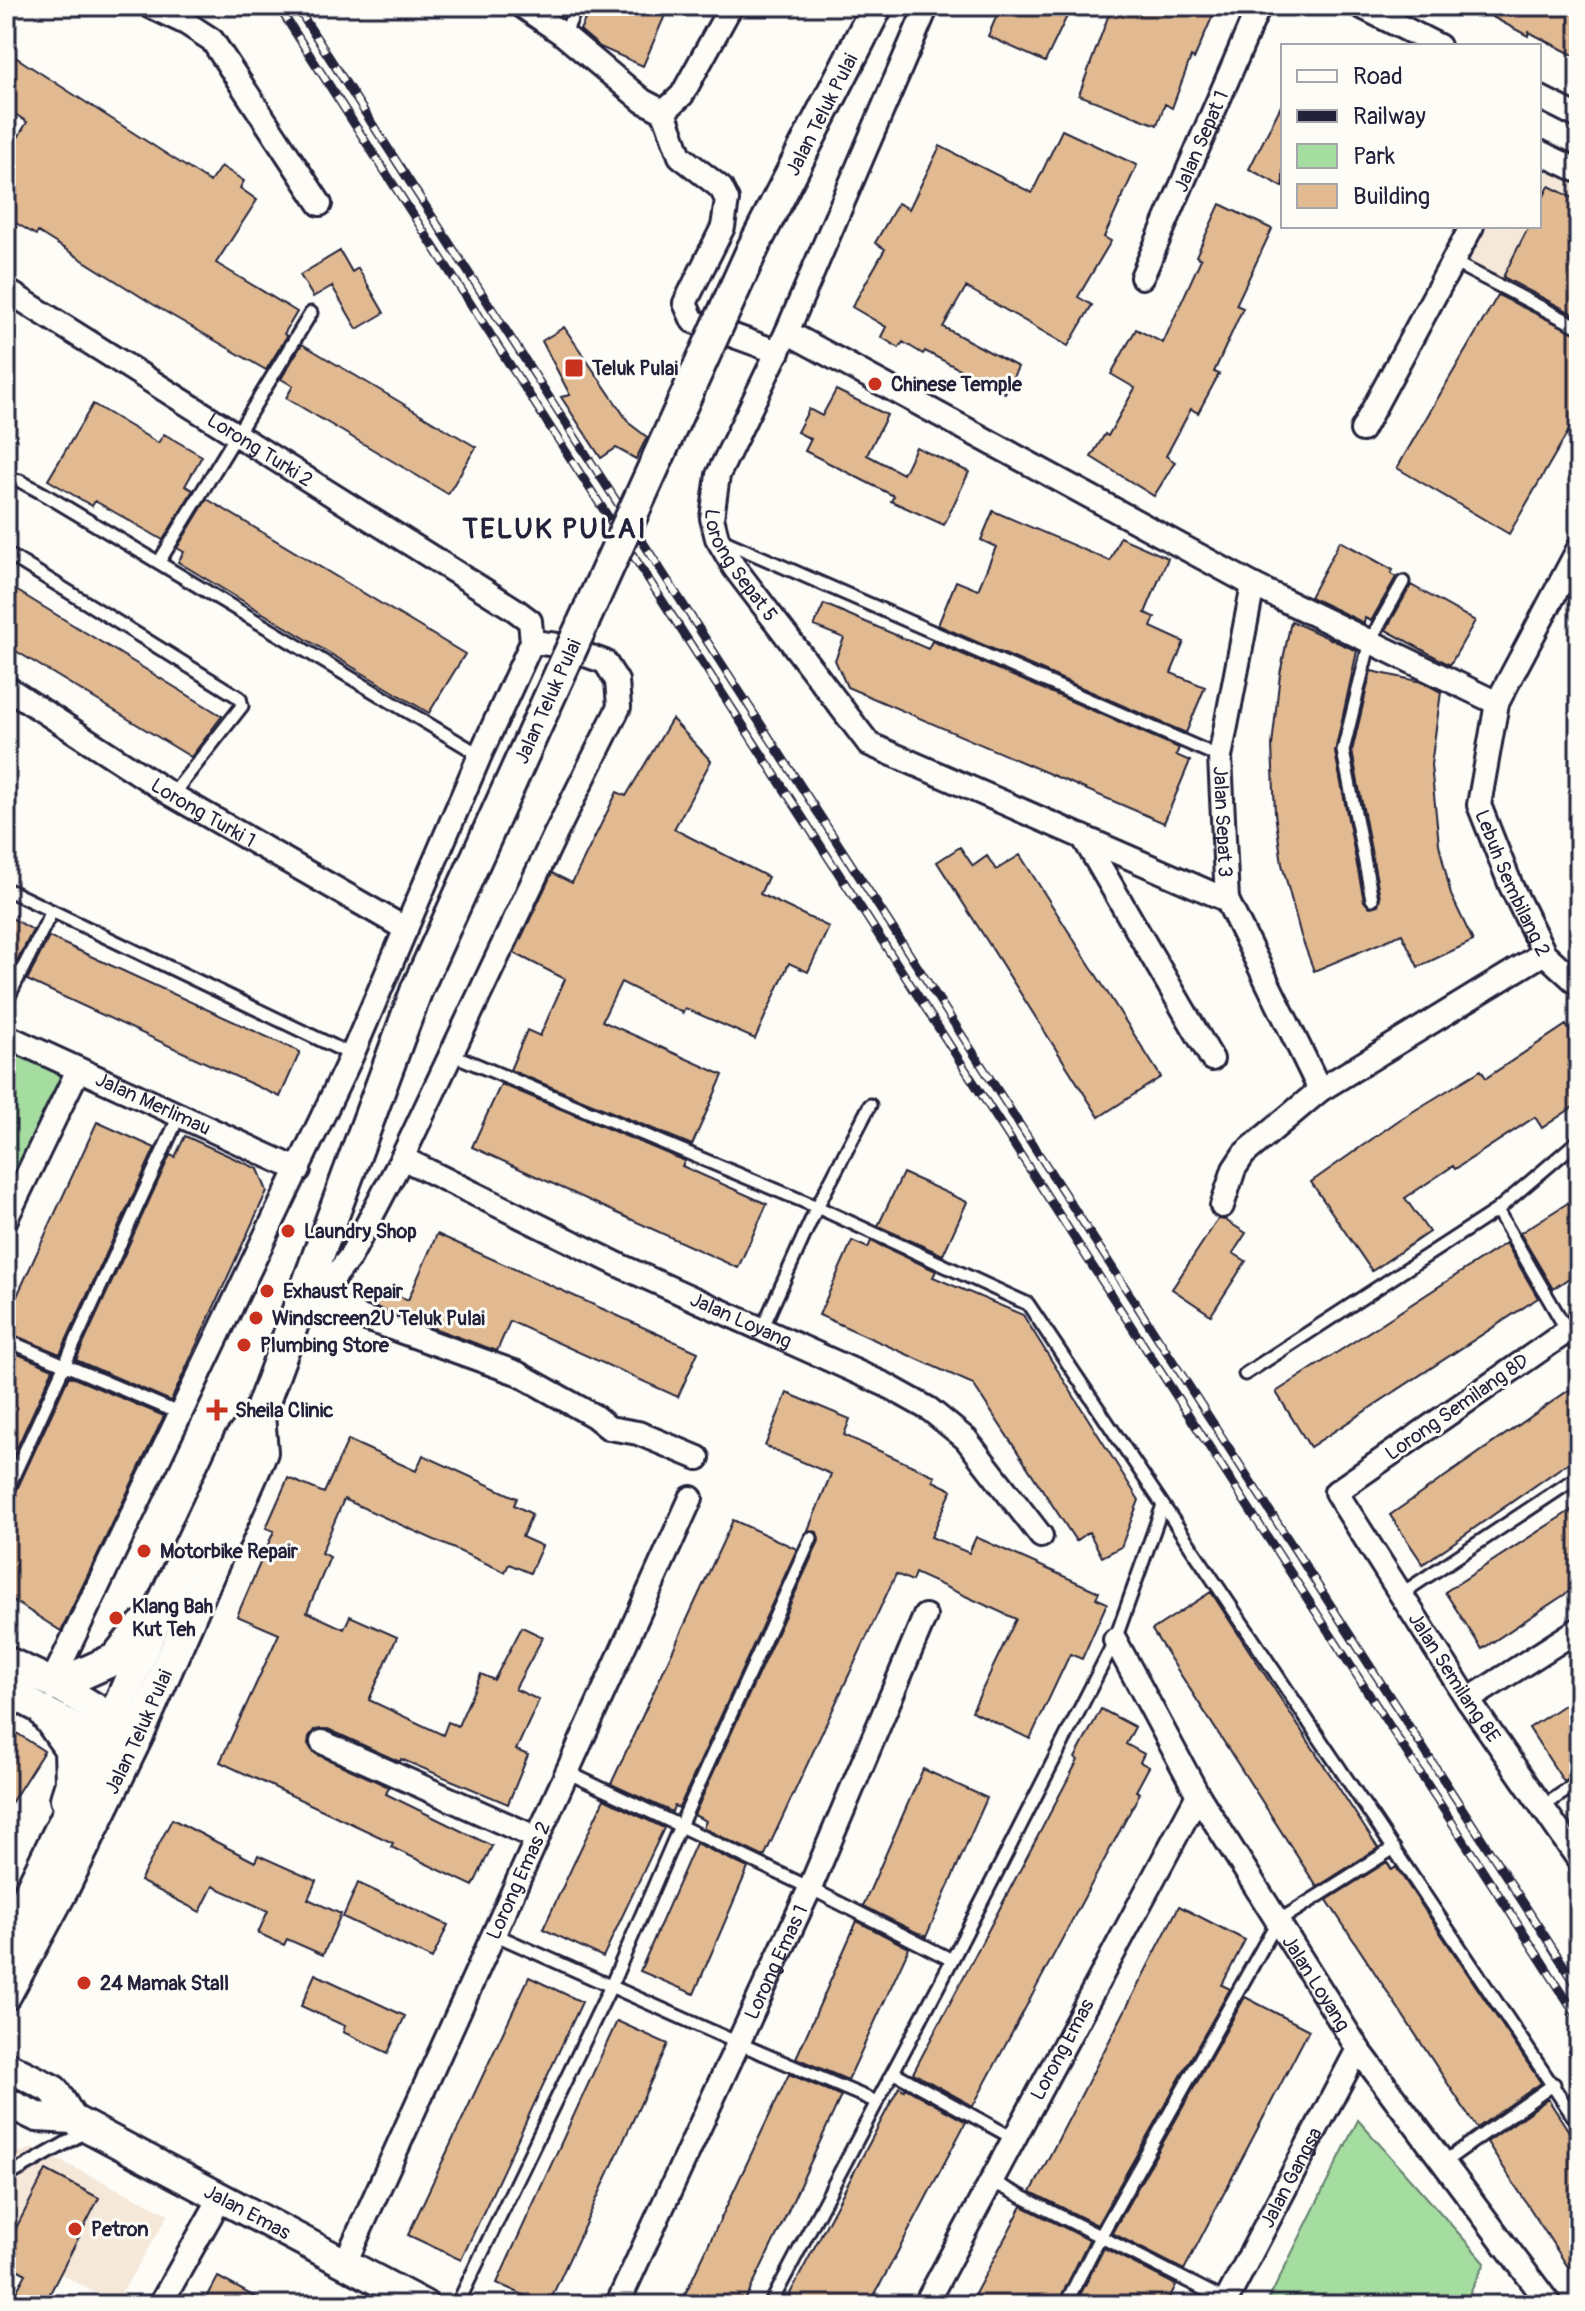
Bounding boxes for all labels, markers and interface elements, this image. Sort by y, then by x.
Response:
legend [1281,44,1541,228]
street label: Jalan Teluk Pulai [780,49,863,180]
text: Road [1353,62,1403,91]
street label: Jalan Sepat 1 [1168,87,1234,196]
text: Railway [1353,102,1426,131]
text: Park [1353,142,1395,171]
text: Building [1353,182,1430,211]
place label: Teluk Pulai [591,356,678,381]
marker: Teluk Pulai [563,357,585,379]
place label: Chinese Temple [891,372,1023,397]
marker: Chinese Temple [866,375,884,393]
street label: Lorong Turki 2 [203,407,318,492]
street label: Lorong Sepat 5 [699,507,783,626]
district label: TELUK PULAI [461,512,648,547]
street label: Jalan Teluk Pulai [508,635,587,767]
street label: Jalan Sepat 3 [1208,766,1238,878]
street label: Lorong Turki 1 [146,772,260,853]
street label: Lebuh Sembilang 2 [1470,806,1556,960]
street label: Jalan Merlimau [92,1066,215,1141]
place label: Laundry Shop [304,1219,417,1244]
marker: Laundry Shop [279,1222,297,1240]
place label: Exhaust Repair [283,1279,404,1304]
marker: Exhaust Repair [258,1282,276,1300]
street label: Jalan Loyang [687,1286,796,1354]
place label: Windscreen2U Teluk Pulai [272,1306,485,1331]
marker: Windscreen2U Teluk Pulai [247,1309,265,1327]
place label: Plumbing Store [260,1333,390,1358]
marker: Plumbing Store [235,1336,253,1354]
street label: Lorong Semilang 8D [1380,1348,1534,1466]
place label: Sheila Clinic [235,1398,333,1423]
marker: Sheila Clinic [206,1399,228,1421]
place label: Motorbike Repair [160,1539,299,1564]
marker: Motorbike Repair [135,1542,153,1560]
place label: Klang Bah Kut Teh [132,1594,213,1642]
street label: Jalan Semilang 8E [1403,1608,1506,1747]
marker: Klang Bah Kut Teh [107,1609,125,1627]
street label: Jalan Teluk Pulai [99,1666,178,1798]
street label: Lorong Emas 2 [481,1817,556,1943]
street label: Lorong Emas 1 [738,1901,813,2023]
street label: Jalan Loyang [1277,1930,1356,2036]
place label: 24 Mamak Stall [100,1971,229,1996]
marker: 24 Mamak Stall [75,1974,93,1992]
street label: Lorong Emas [1025,1994,1099,2104]
street label: Jalan Gangsa [1254,2123,1327,2232]
street label: Jalan Emas [200,2179,295,2245]
place label: Petron [91,2217,149,2242]
marker: Petron [66,2220,84,2238]

